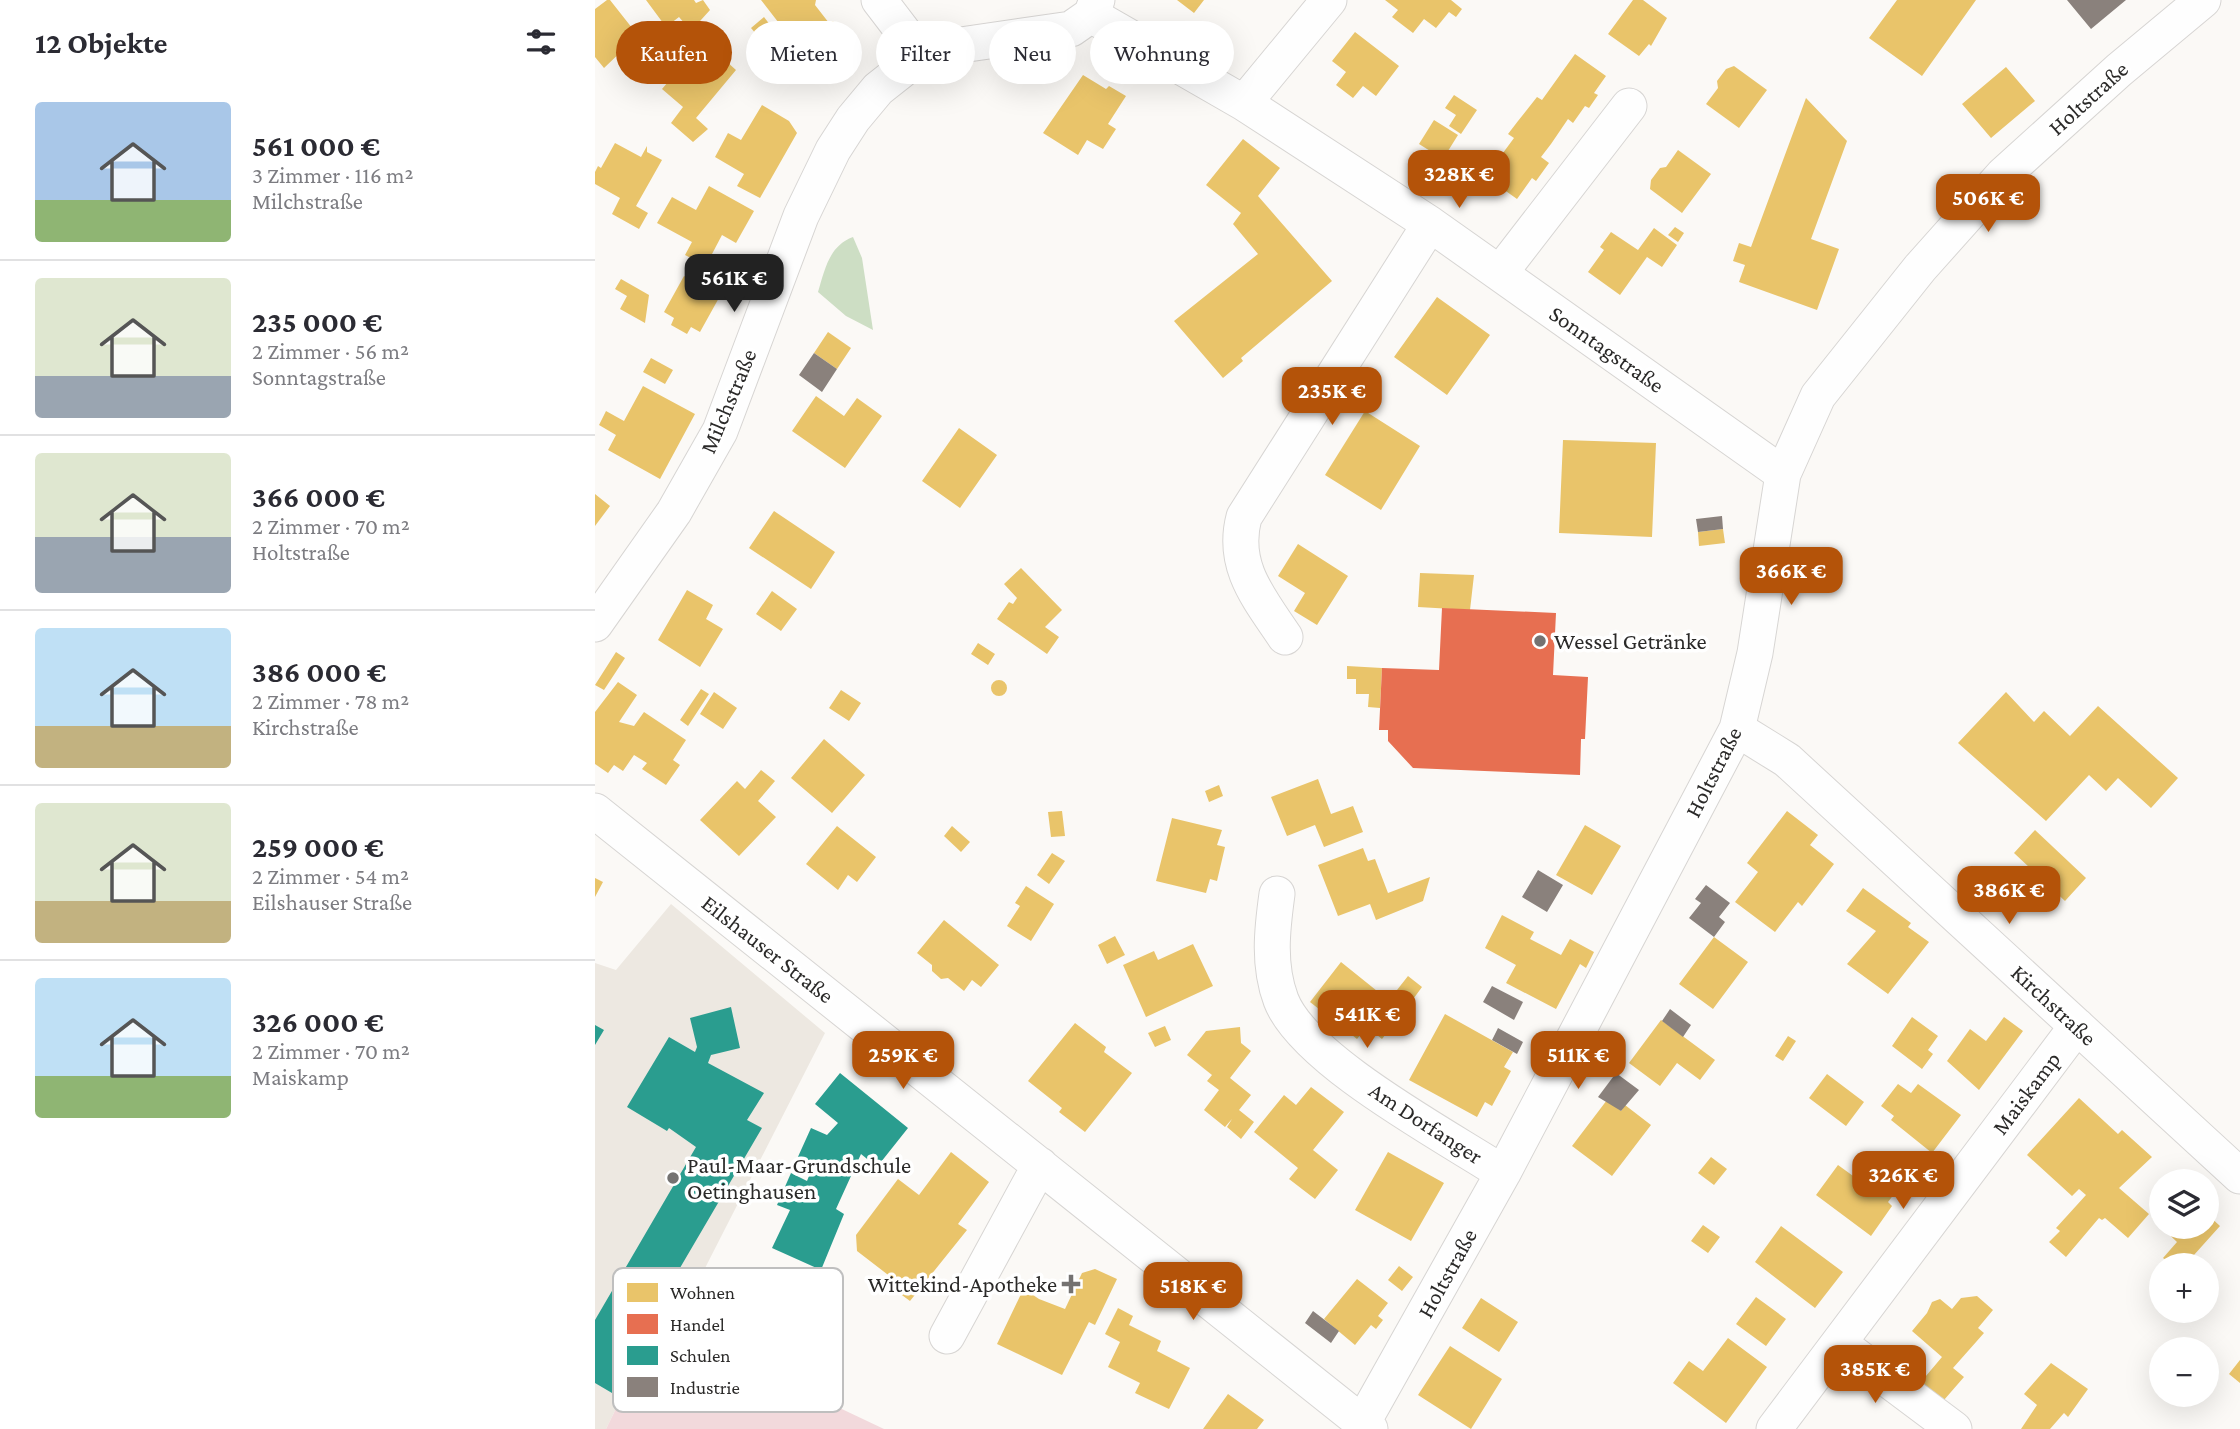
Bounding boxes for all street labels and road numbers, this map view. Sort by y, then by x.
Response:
street label: Holtstraße [2043,56,2133,140]
street label: Sonntagstraße [1545,300,1669,398]
street label: Milchstraße [694,345,762,457]
street label: Holtstraße [1679,722,1747,822]
street label: Eilshauser Straße [697,889,839,1009]
street label: Kirchstraße [2006,959,2102,1051]
street label: Maiskamp [1986,1046,2066,1140]
street label: Am Dorfanger [1364,1077,1488,1169]
street label: Holtstraße [1412,1224,1482,1322]

